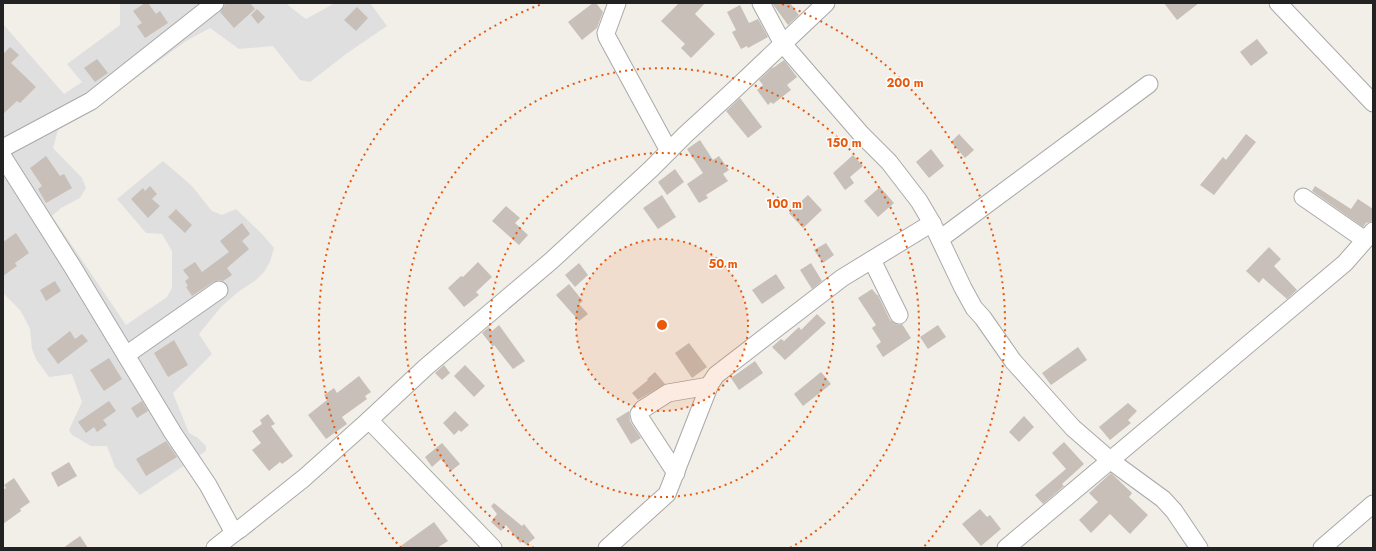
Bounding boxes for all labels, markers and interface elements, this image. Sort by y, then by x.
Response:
text: 200 m [886,74,924,92]
text: 150 m [826,134,862,152]
text: 100 m [766,195,802,213]
text: 50 m [708,255,738,273]
centre of rings [655,318,669,332]

